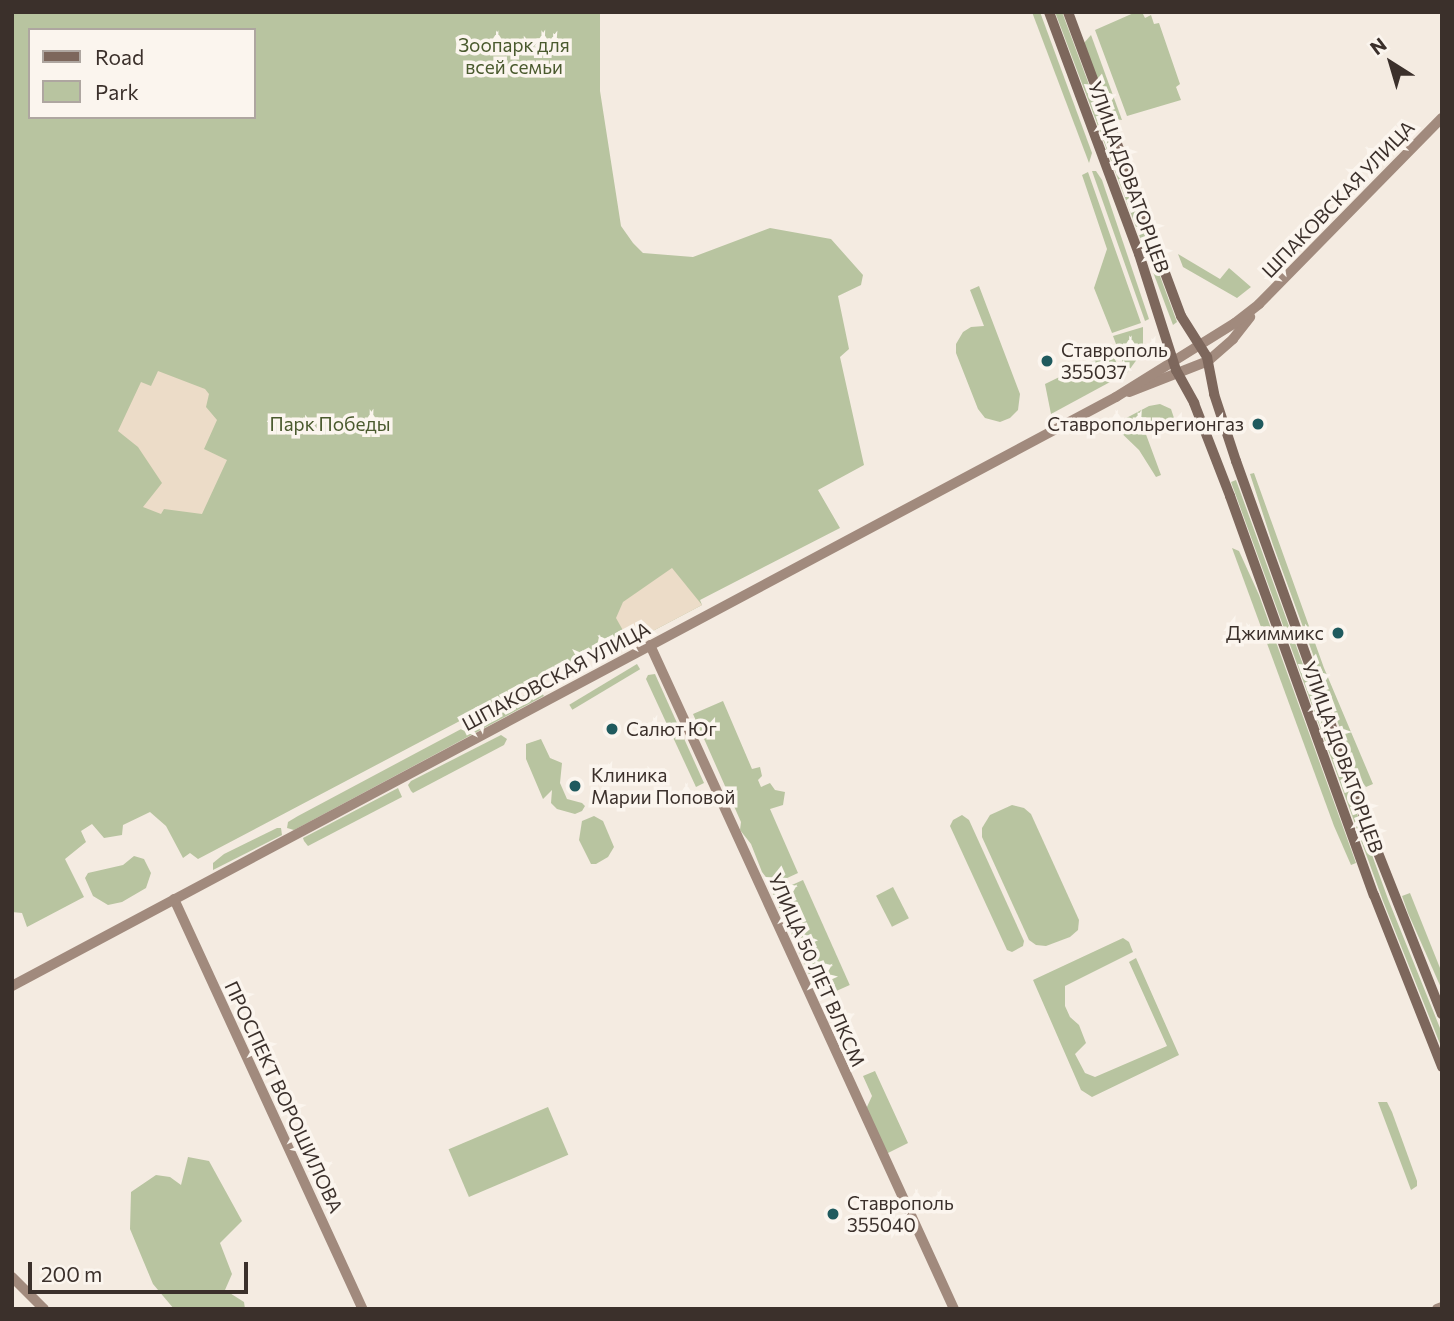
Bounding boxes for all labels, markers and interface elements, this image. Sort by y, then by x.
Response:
legend [28,28,256,119]
north arrow [1356,28,1426,98]
text: N [1365,32,1391,59]
park label: Зоопарк для всей семьи [458,34,570,78]
text: Road [95,44,144,69]
street label: УЛИЦА ДОВАТОРЦЕВ [1084,78,1174,276]
text: Park [95,79,139,104]
street label: ШПАКОВСКАЯ УЛИЦА [1257,116,1419,282]
place label: Ставрополь 355037 [1061,339,1168,383]
marker: Ставрополь 355037 [1039,353,1055,369]
park label: Парк Победы [270,413,390,435]
place label: Ставропольрегионгаз [1047,413,1244,435]
marker: Ставропольрегионгаз [1250,416,1266,432]
street label: ШПАКОВСКАЯ УЛИЦА [458,617,654,735]
place label: Джиммикс [1226,622,1324,644]
marker: Джиммикс [1330,625,1346,641]
street label: УЛИЦА ДОВАТОРЦЕВ [1298,658,1388,856]
place label: Салют Юг [626,718,717,740]
marker: Салют Юг [604,721,620,737]
place label: Клиника Марии Поповой [591,764,735,808]
marker: Клиника Марии Поповой [565,776,585,796]
street label: УЛИЦА 50 ЛЕТ ВЛКСМ [764,870,870,1070]
street label: ПРОСПЕКТ ВОРОШИЛОВА [220,977,348,1217]
place label: Ставрополь 355040 [847,1192,954,1236]
marker: Ставрополь 355040 [825,1206,841,1222]
scale bar [32,1248,252,1292]
text: 200 m [41,1261,102,1286]

